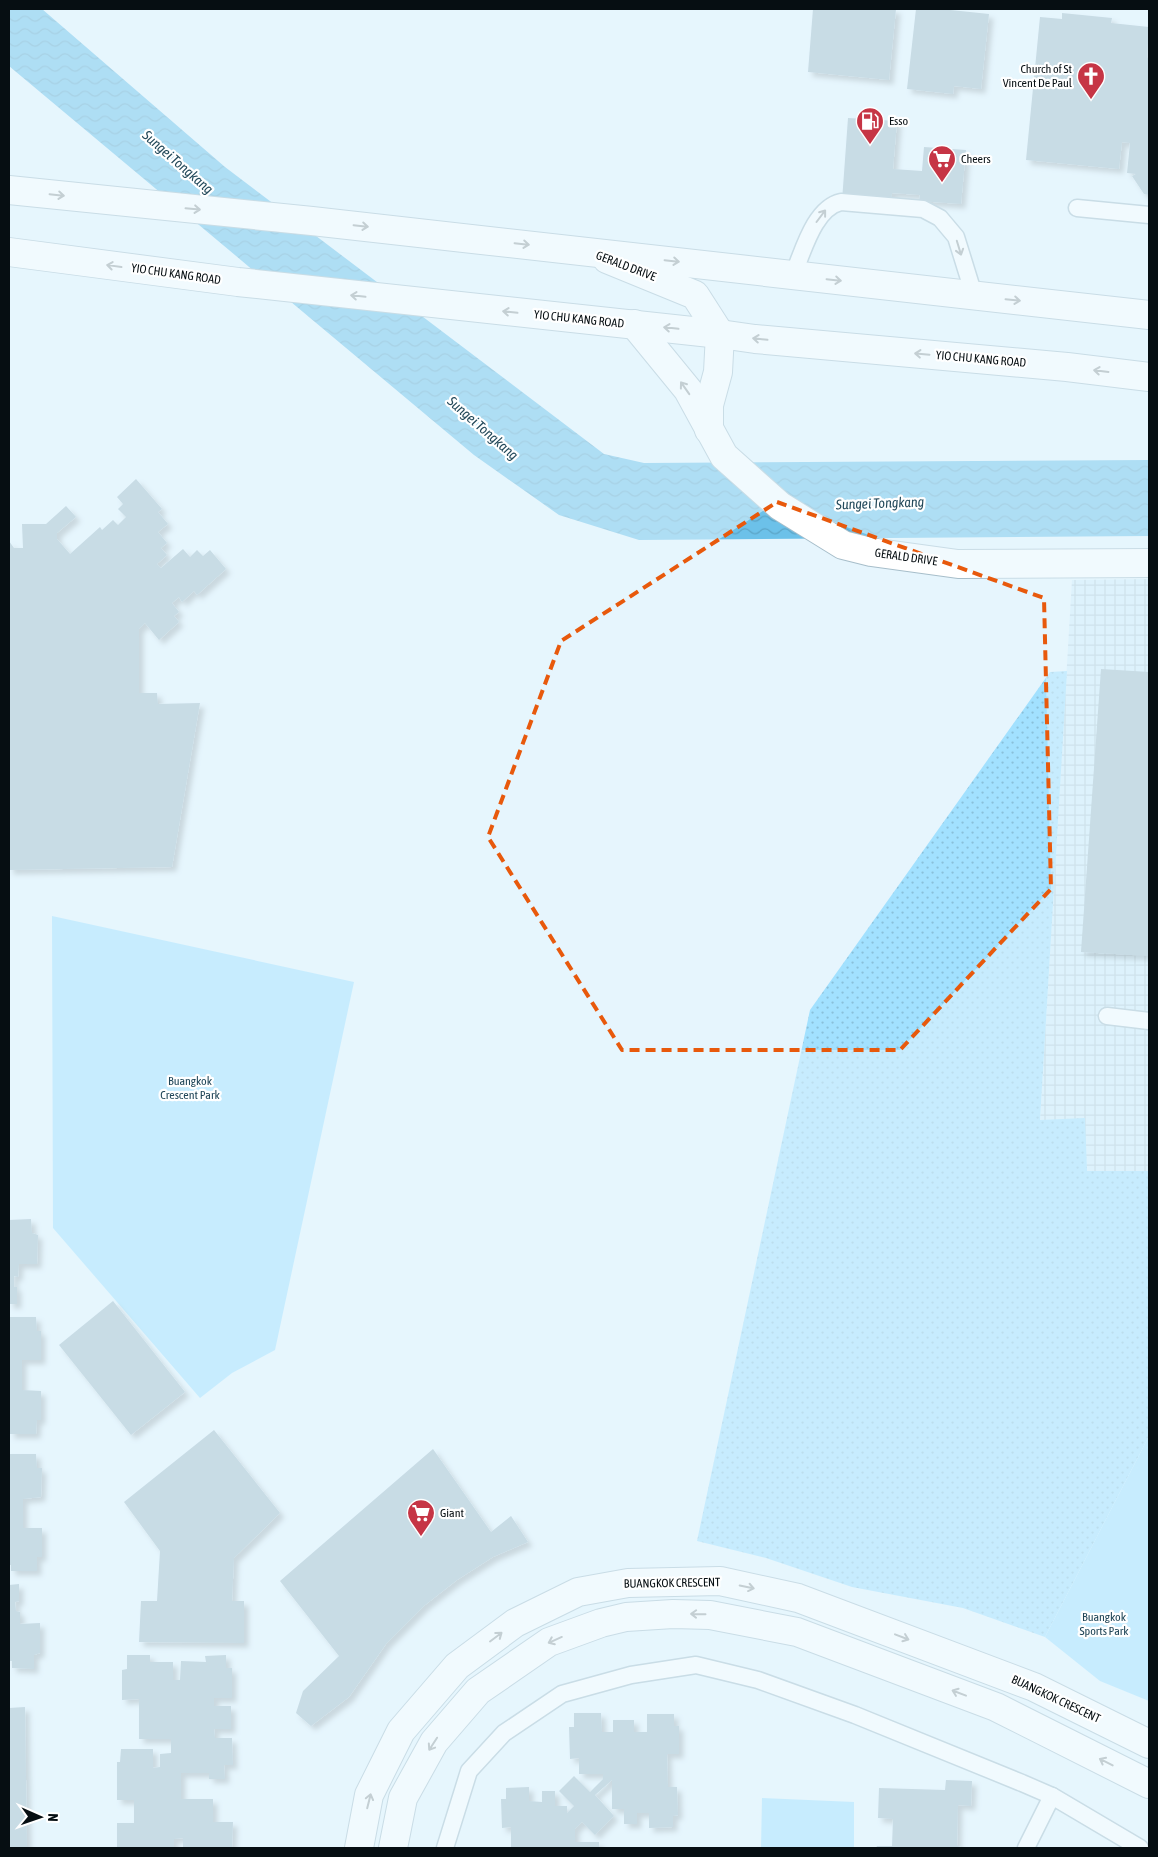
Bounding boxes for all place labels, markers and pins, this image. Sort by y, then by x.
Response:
church icon: Church of St Vincent De Paul [1076,61,1106,100]
place label: Church of St Vincent De Paul [1003,62,1073,90]
fuel station icon: Esso [855,106,885,145]
place label: Esso [889,114,909,128]
supermarket icon: Cheers [927,144,957,183]
place label: Cheers [961,152,991,166]
supermarket icon: Giant [406,1498,436,1537]
place label: Giant [440,1506,465,1520]

